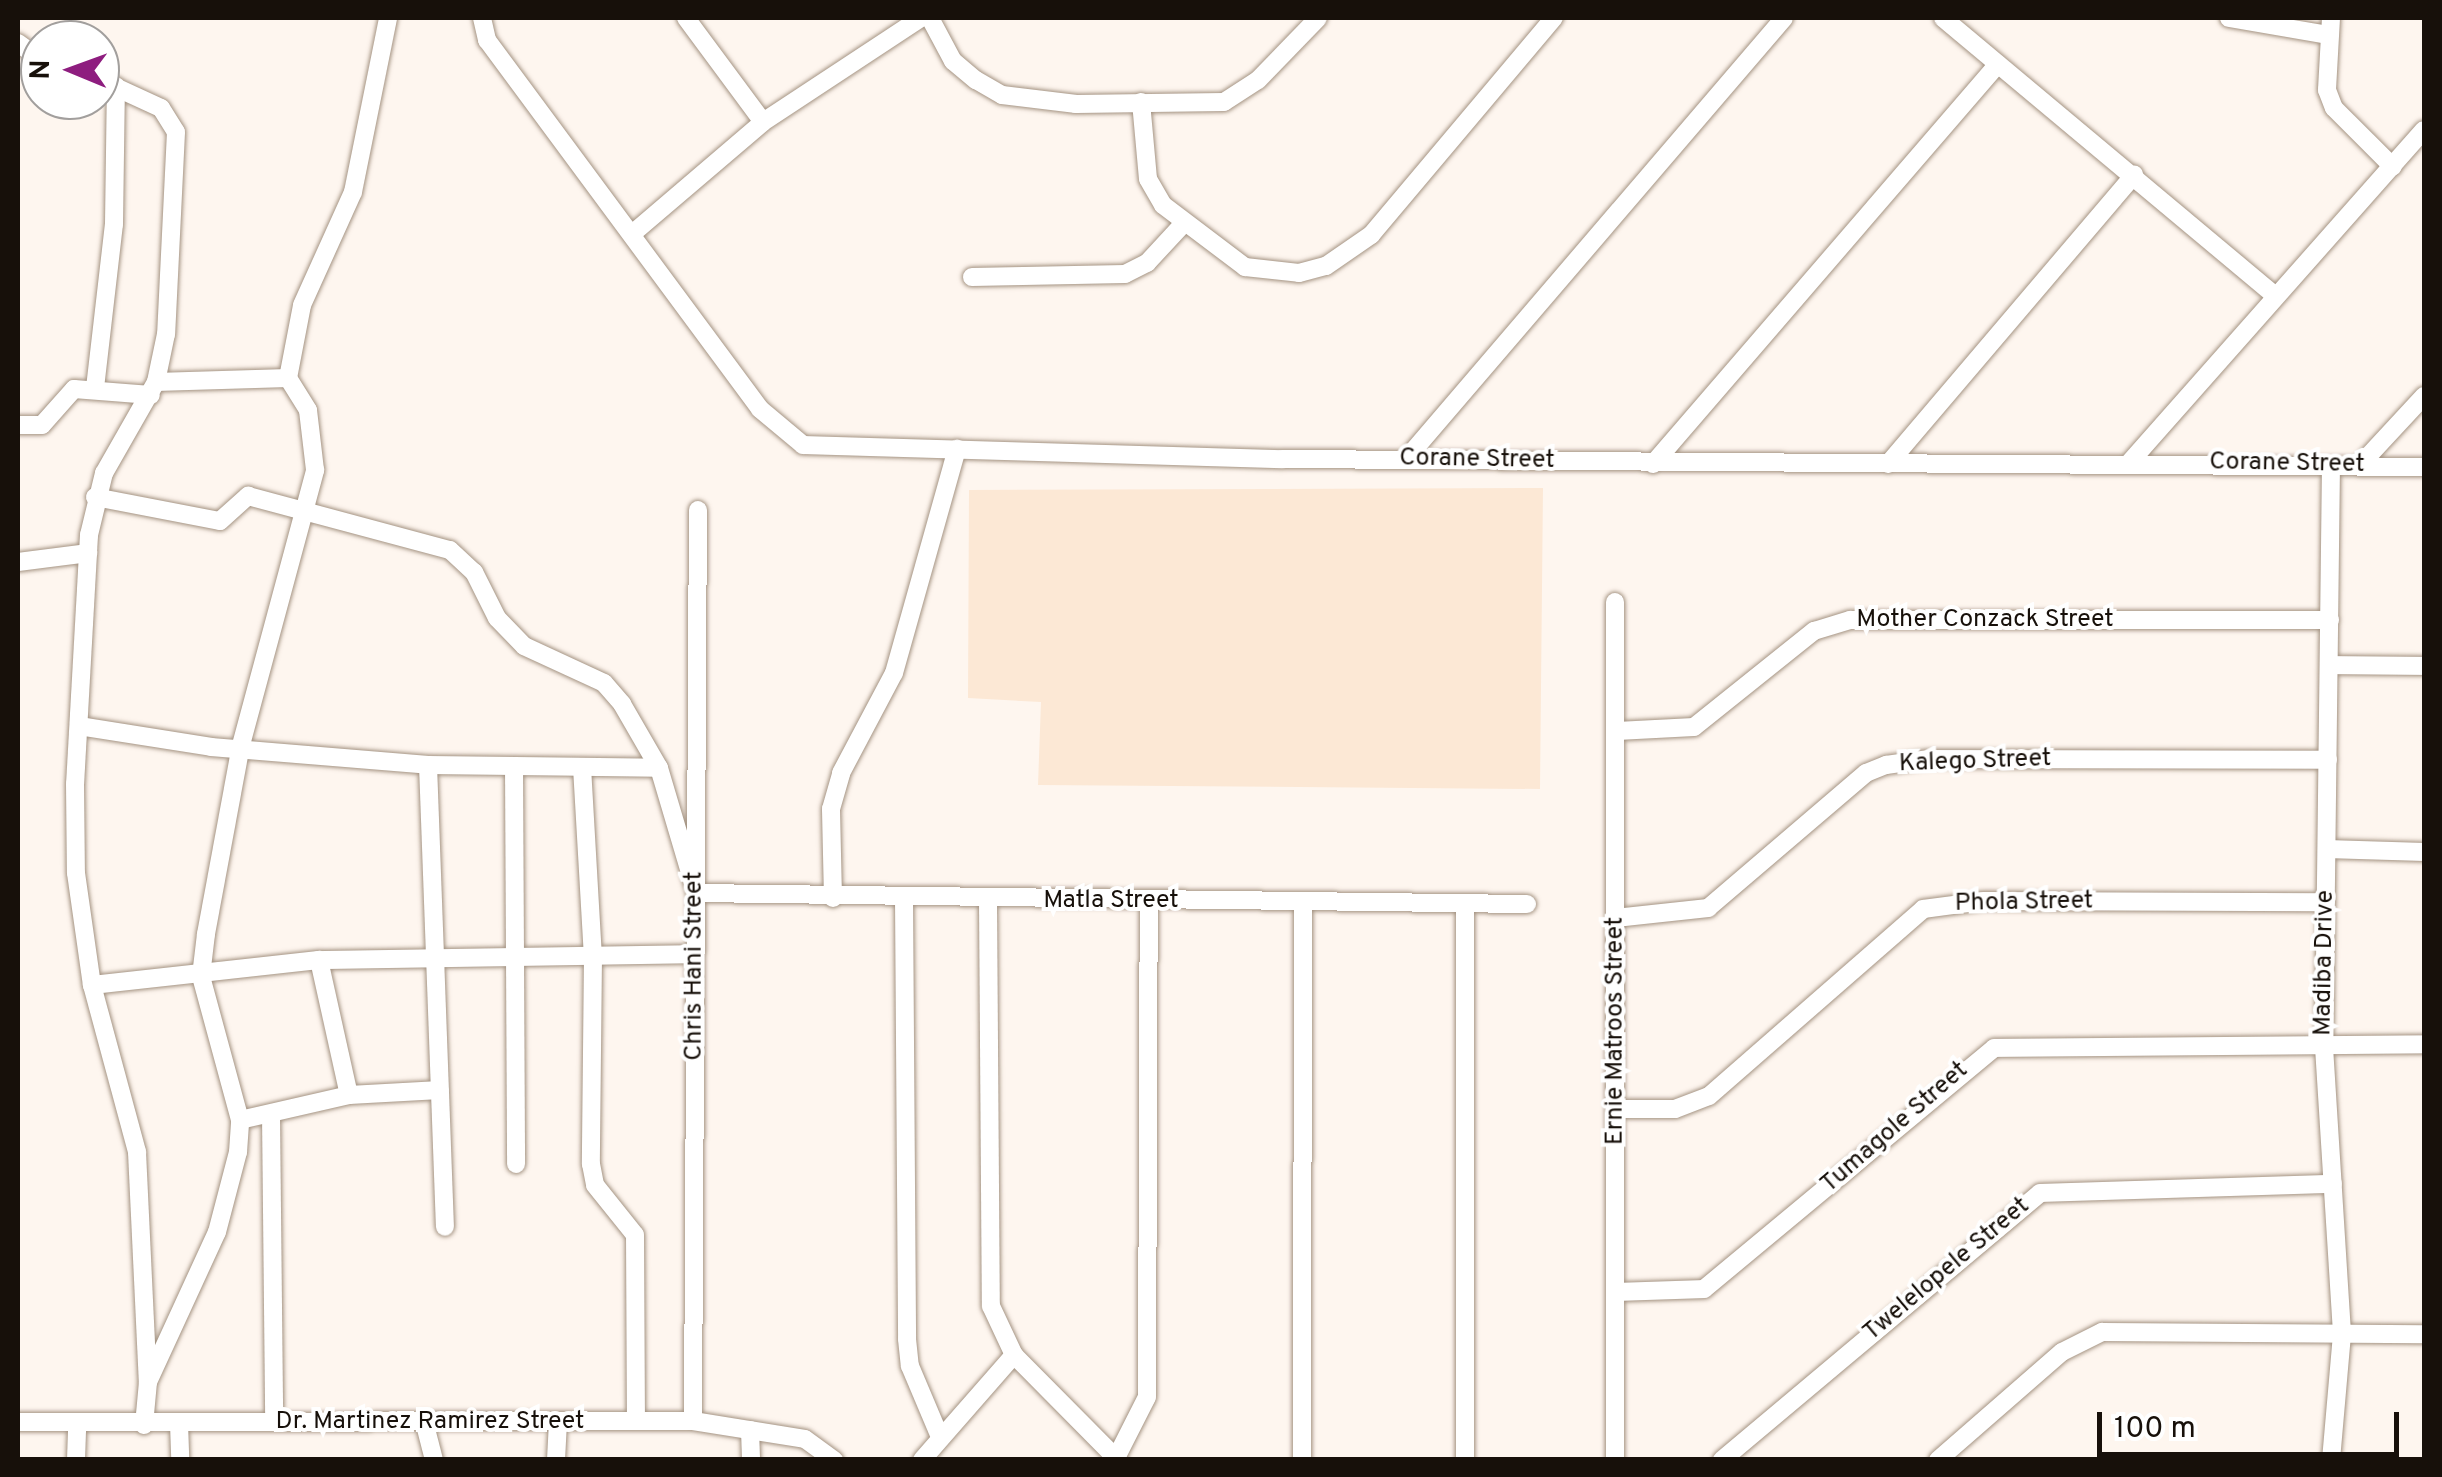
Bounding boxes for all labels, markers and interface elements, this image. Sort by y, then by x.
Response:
north arrow [20,20,120,120]
text: N [24,59,60,80]
street label: Corane Street [1399,444,1555,476]
street label: Corane Street [2209,448,2365,480]
street label: Mother Conzack Street [1856,605,2114,635]
street label: Kalego Street [1898,744,2052,780]
street label: Chris Hani Street [680,871,710,1061]
street label: Matla Street [1043,886,1179,916]
street label: Phola Street [1954,887,2094,919]
street label: Madiba Drive [2309,890,2341,1036]
street label: Ernie Matroos Street [1601,917,1631,1145]
street label: Tumagole Street [1815,1056,1975,1200]
street label: Twelelopele Street [1858,1192,2036,1348]
scale bar [2102,1392,2404,1454]
street label: Dr. Martinez Ramirez Street [276,1407,584,1437]
text: 100 m [2114,1411,2196,1448]

